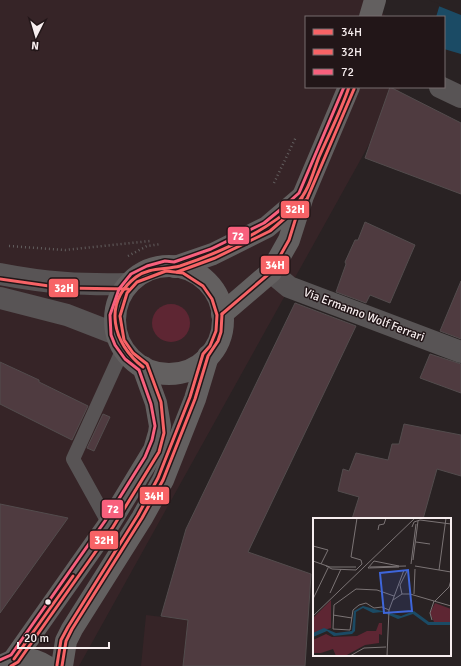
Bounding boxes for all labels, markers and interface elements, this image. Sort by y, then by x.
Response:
north arrow [16,16,56,56]
legend [305,16,445,88]
text: 34H [341,25,362,40]
text: N [31,39,40,52]
text: 32H [341,45,362,60]
text: 72 [341,65,354,80]
line badge: 32H [280,200,310,219]
text: 32H [285,203,305,216]
line badge: 72 [227,226,250,245]
text: 72 [232,230,244,243]
line badge: 34H [260,255,290,275]
text: 34H [265,259,285,272]
line badge: 32H [48,278,79,298]
text: 32H [54,282,74,295]
street label: Via Ermanno Wolf Ferrari [301,285,427,345]
line badge: 34H [139,486,170,505]
text: 34H [144,490,164,503]
line badge: 72 [101,499,124,519]
text: 72 [107,503,119,516]
inset map [313,518,451,656]
line badge: 32H [89,530,119,550]
text: 32H [94,534,114,547]
unlabelled marker [43,597,53,607]
scale bar [18,624,109,650]
text: 20 m [24,631,49,646]

